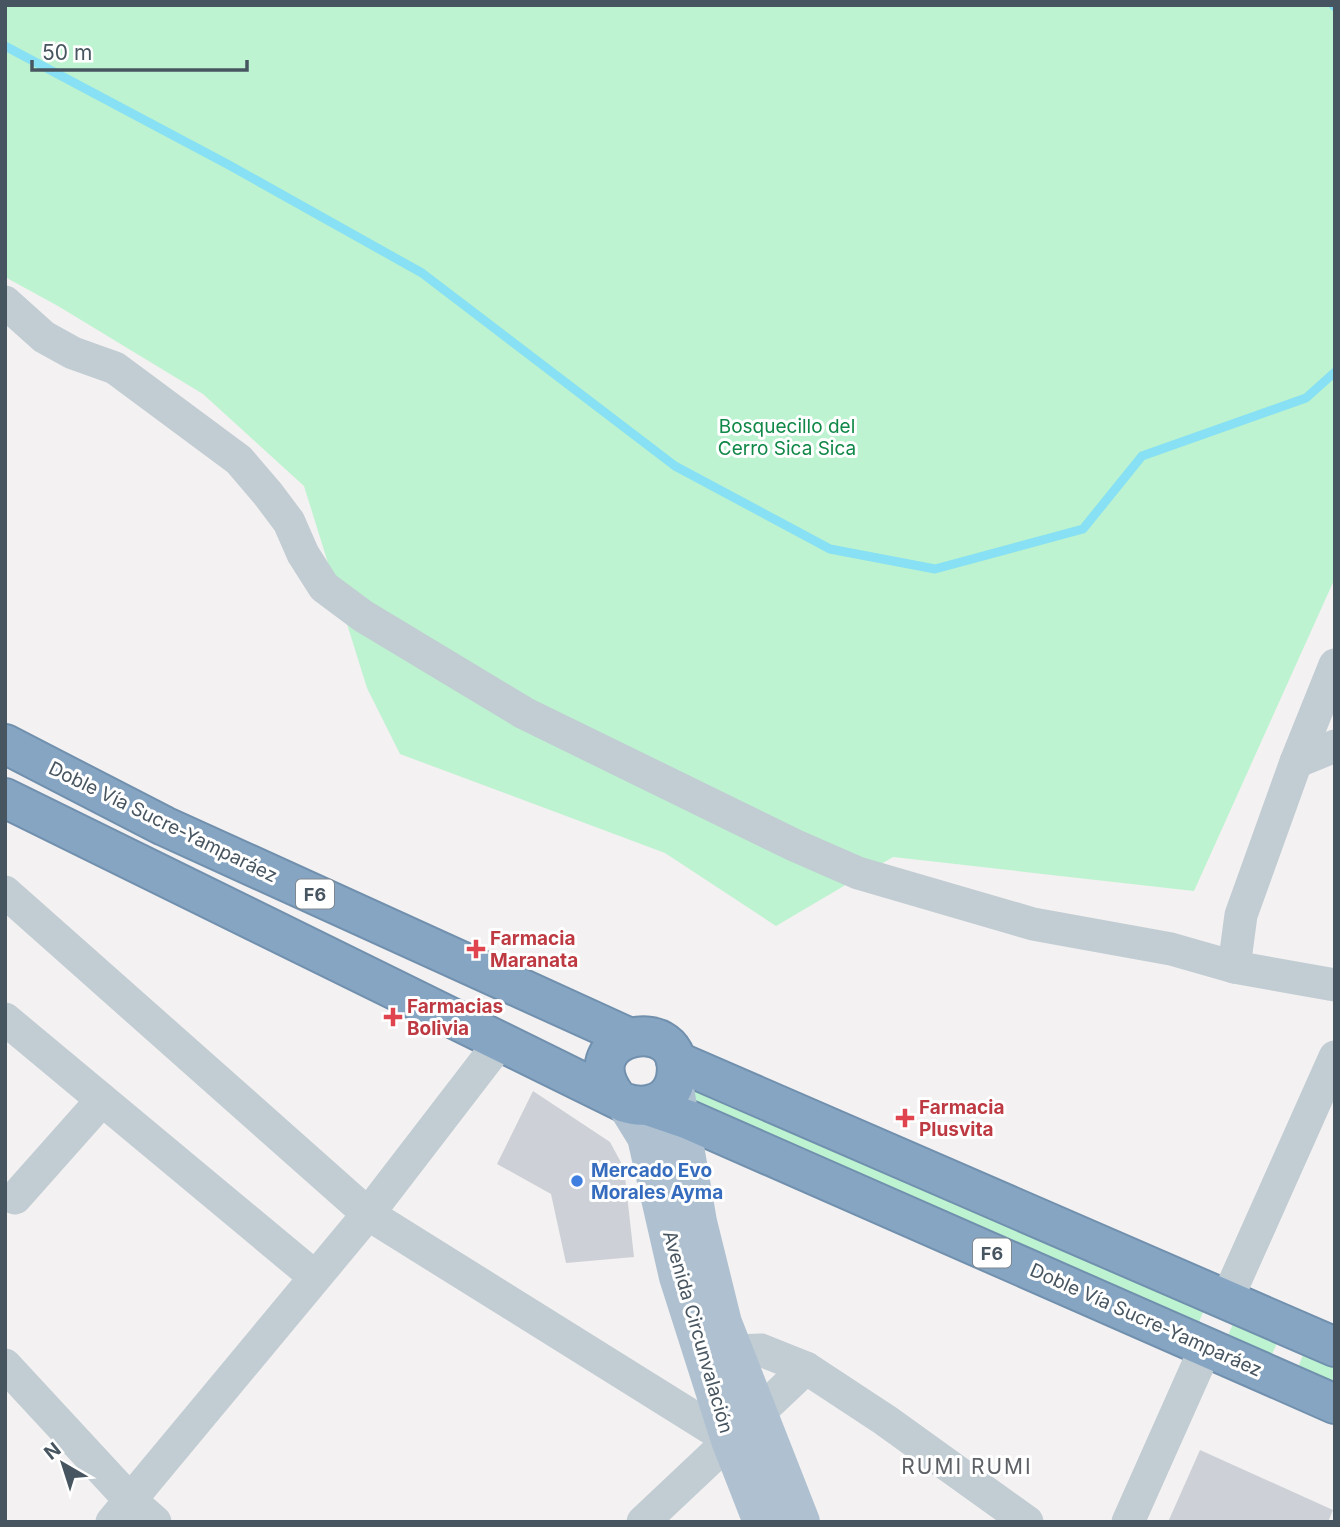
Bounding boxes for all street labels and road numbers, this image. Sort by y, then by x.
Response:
street label: Doble Vía Sucre-Yamparáez [45,757,281,887]
road number: F6 [296,880,334,908]
street label: Avenida Circunvalación [658,1228,738,1436]
road number: F6 [973,1238,1011,1268]
street label: Doble Vía Sucre-Yamparáez [1026,1258,1266,1382]

